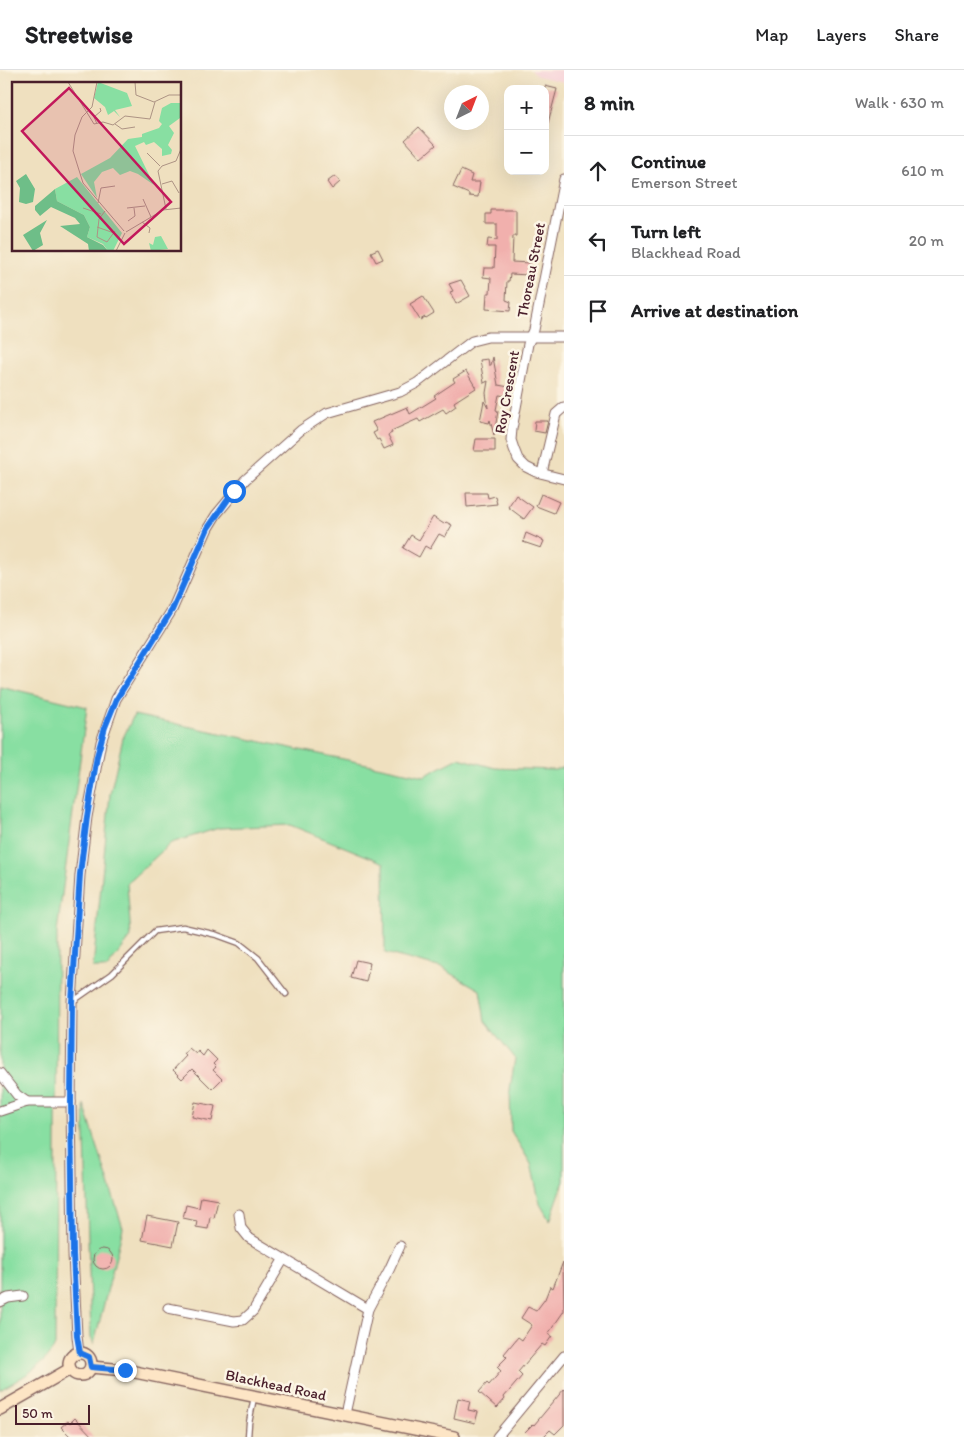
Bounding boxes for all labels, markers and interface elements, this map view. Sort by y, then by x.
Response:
text: Streetwise [25,20,133,49]
text: Map [755,24,788,46]
text: Layers [816,24,866,46]
text: Share [894,24,939,46]
inset map [12,82,181,251]
north arrow [444,85,489,130]
map controls [504,85,549,175]
button: + [504,85,549,130]
text: 8 min [584,90,634,115]
text: Walk · 630 m [855,93,944,112]
button: − [504,130,549,175]
text: Continue [631,150,706,173]
icon: ahead [584,157,612,185]
text: 610 m [901,161,944,180]
text: Emerson Street [631,173,738,192]
text: Turn left [631,220,701,243]
street label: Thoreau Street [513,221,549,319]
icon: left [584,227,612,255]
text: 20 m [909,231,944,250]
text: Blackhead Road [631,243,741,262]
icon: arrive [584,297,612,325]
text: Arrive at destination [631,299,798,322]
street label: Roy Crescent [491,349,523,435]
route start [223,480,246,503]
route end [114,1359,137,1382]
street label: Blackhead Road [224,1365,328,1405]
scale bar [15,1402,90,1425]
text: 50 m [22,1405,53,1422]

